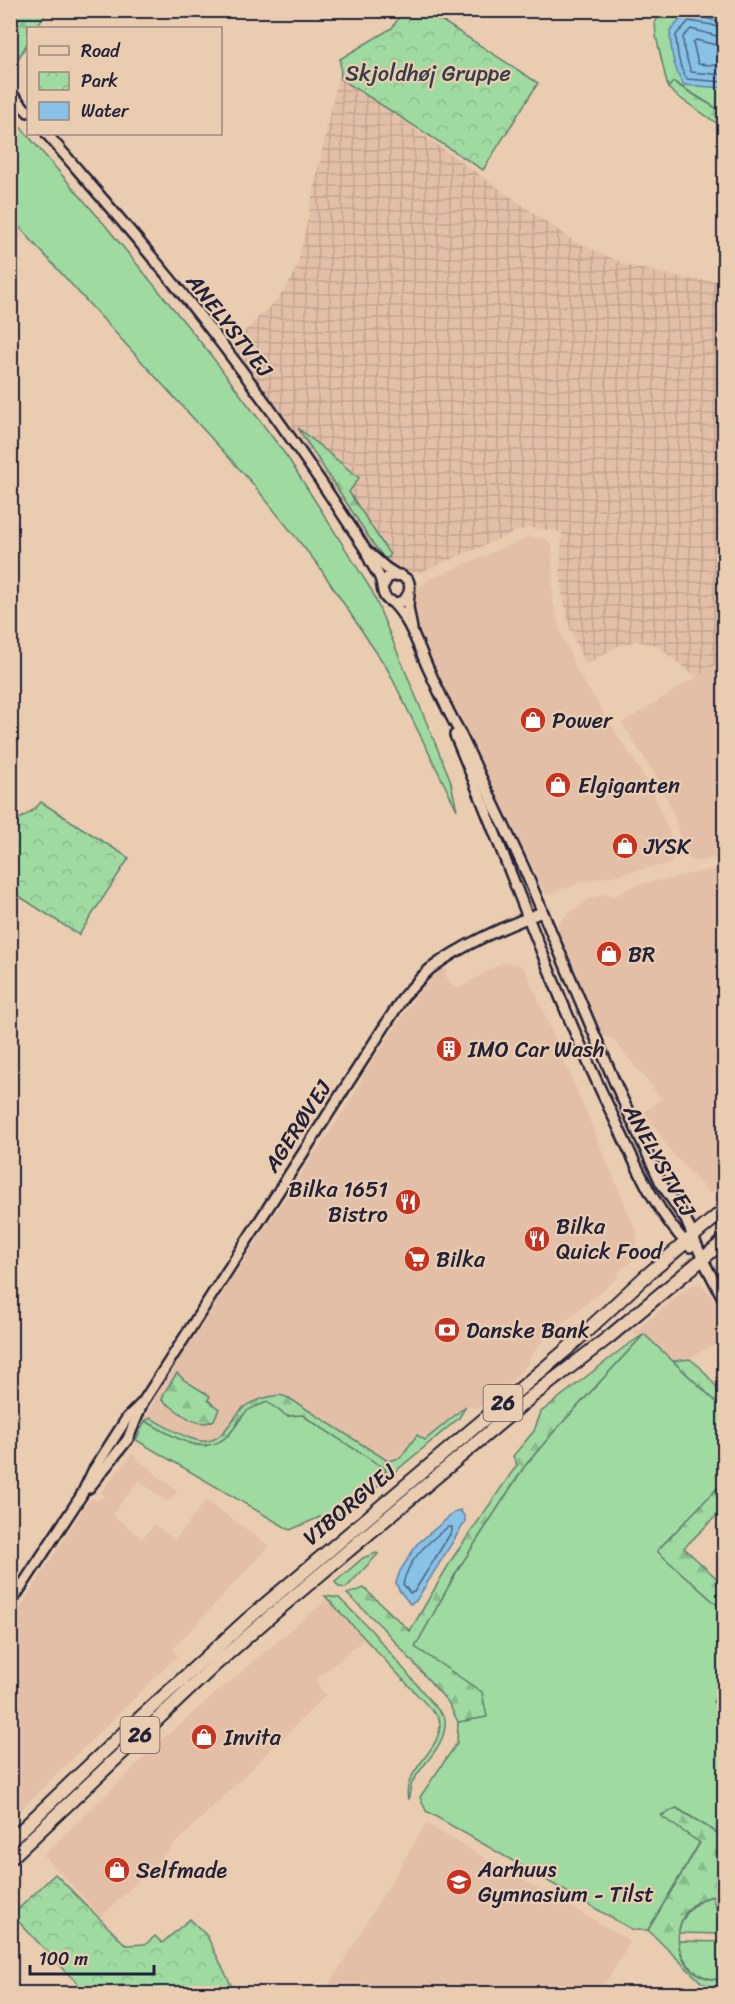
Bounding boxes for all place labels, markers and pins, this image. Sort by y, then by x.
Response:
place label: Power [552,701,614,740]
shop icon: Power [518,705,548,735]
place label: Elgiganten [578,766,680,805]
shop icon: Elgiganten [543,770,573,800]
place label: JYSK [643,827,692,866]
shop icon: JYSK [610,831,640,861]
place label: BR [628,935,655,974]
shop icon: BR [594,939,624,969]
place label: IMO Car Wash [467,1030,604,1069]
building icon: IMO Car Wash [434,1034,464,1064]
place label: Bilka 1651 Bistro [289,1170,388,1234]
restaurant icon: Bilka 1651 Bistro [393,1187,423,1217]
place label: Bilka Quick Food [556,1207,664,1271]
restaurant icon: Bilka Quick Food [522,1224,552,1254]
place label: Bilka [436,1240,486,1279]
supermarket icon: Bilka [402,1244,432,1274]
place label: Danske Bank [466,1311,590,1350]
bank icon: Danske Bank [432,1315,462,1345]
place label: Invita [223,1718,282,1757]
shop icon: Invita [189,1722,219,1752]
place label: Aarhuus Gymnasium - Tilst [477,1850,654,1914]
place label: Selfmade [136,1851,227,1890]
shop icon: Selfmade [102,1855,132,1885]
school or university icon: Aarhuus Gymnasium - Tilst [444,1867,474,1897]

